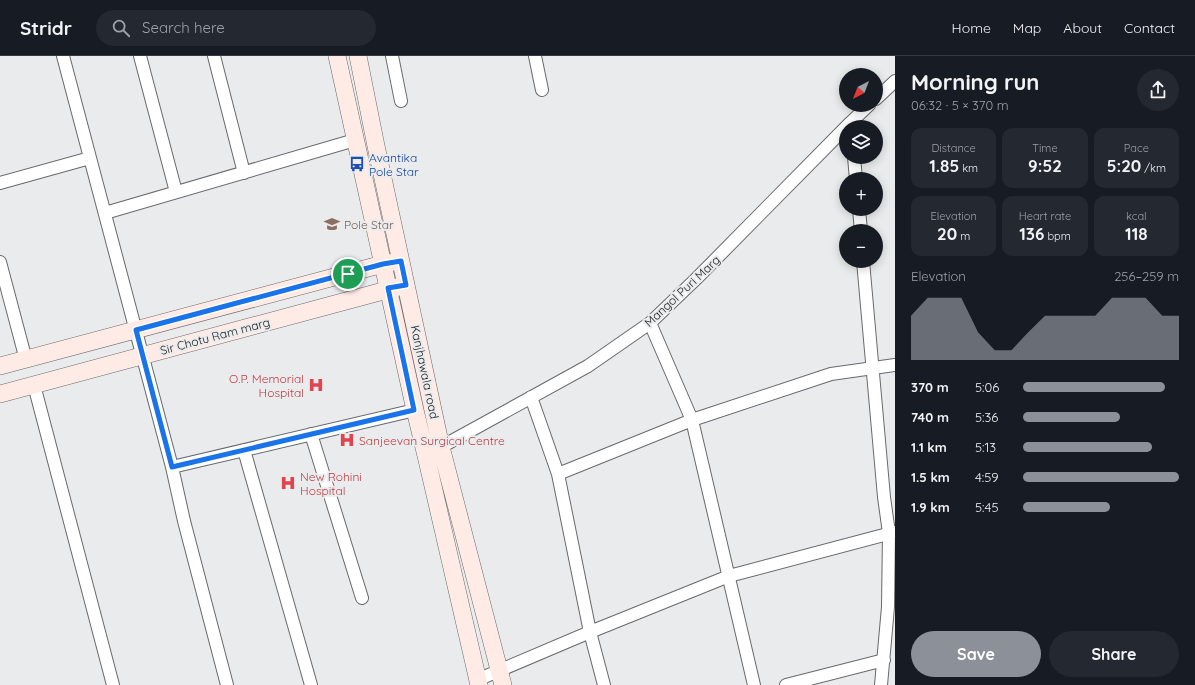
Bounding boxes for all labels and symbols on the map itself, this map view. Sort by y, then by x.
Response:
north arrow [839,68,883,112]
place label: Avantika Pole Star [369,150,419,179]
bus stop icon: Avantika Pole Star [348,155,366,173]
school or university icon: Pole Star [323,215,341,233]
place label: Pole Star [344,217,394,232]
street label: Mangol Puri Marg [641,252,723,330]
pin [331,257,365,291]
street label: Sir Chotu Ram marg [158,314,272,358]
street label: Kanjhawala road [408,324,442,420]
place label: O.P. Memorial Hospital [229,371,304,400]
hospital icon: O.P. Memorial Hospital [307,376,325,394]
hospital icon: Sanjeevan Surgical Centre [338,431,356,449]
place label: Sanjeevan Surgical Centre [359,433,505,448]
place label: New Rohini Hospital [300,469,362,498]
hospital icon: New Rohini Hospital [279,474,297,492]

